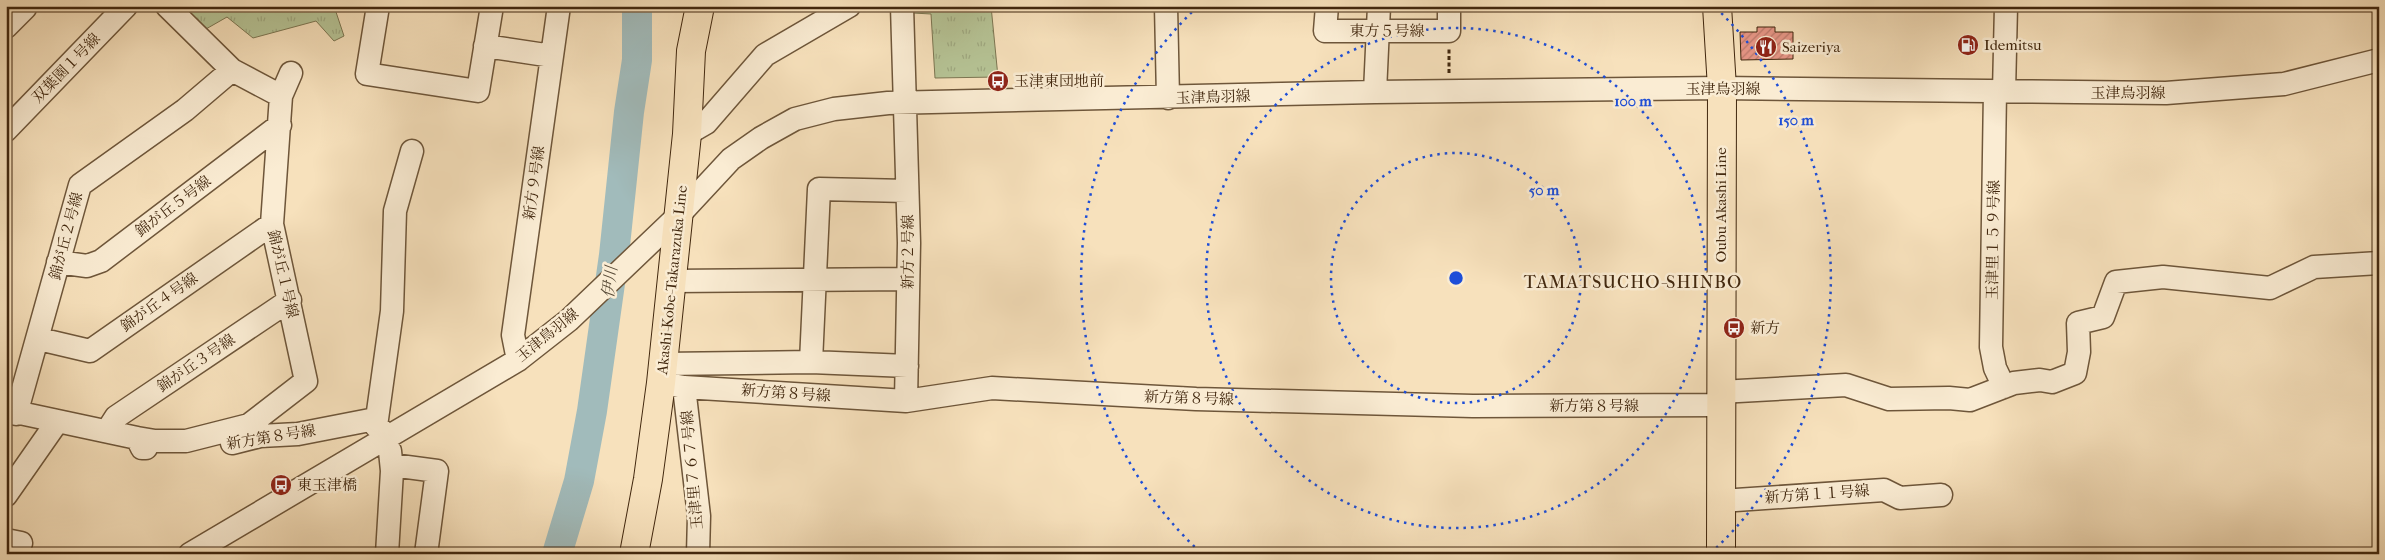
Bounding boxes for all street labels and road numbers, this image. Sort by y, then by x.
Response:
street label: 東方５号線 [1349,22,1425,40]
street label: 双葉園１号線 [28,29,104,107]
street label: 玉津鳥羽線 [1685,80,1761,98]
street label: 玉津鳥羽線 [2090,84,2166,102]
street label: 玉津鳥羽線 [1175,87,1251,107]
street label: 新方９号線 [520,145,548,221]
street label: Oubu Akashi Line [1712,147,1730,263]
street label: 錦が丘５号線 [132,172,214,240]
street label: 玉津里１５９号線 [1983,180,2003,300]
street label: Akashi-Kobe-Takarazuka Line [653,184,691,376]
street label: 錦が丘２号線 [46,190,86,282]
street label: 新方２号線 [899,214,917,290]
street label: 錦が丘１号線 [264,228,302,320]
street label: 錦が丘４号線 [117,269,201,335]
street label: 玉津鳥羽線 [512,304,582,366]
street label: 錦が丘３号線 [154,330,238,396]
street label: 新方第８号線 [740,381,832,405]
street label: 新方第８号線 [1144,387,1234,409]
street label: 新方第８号線 [1549,397,1639,415]
street label: 玉津里７６７号線 [678,409,706,531]
street label: 新方第８号線 [225,421,317,453]
street label: 新方第１１号線 [1764,481,1870,507]

